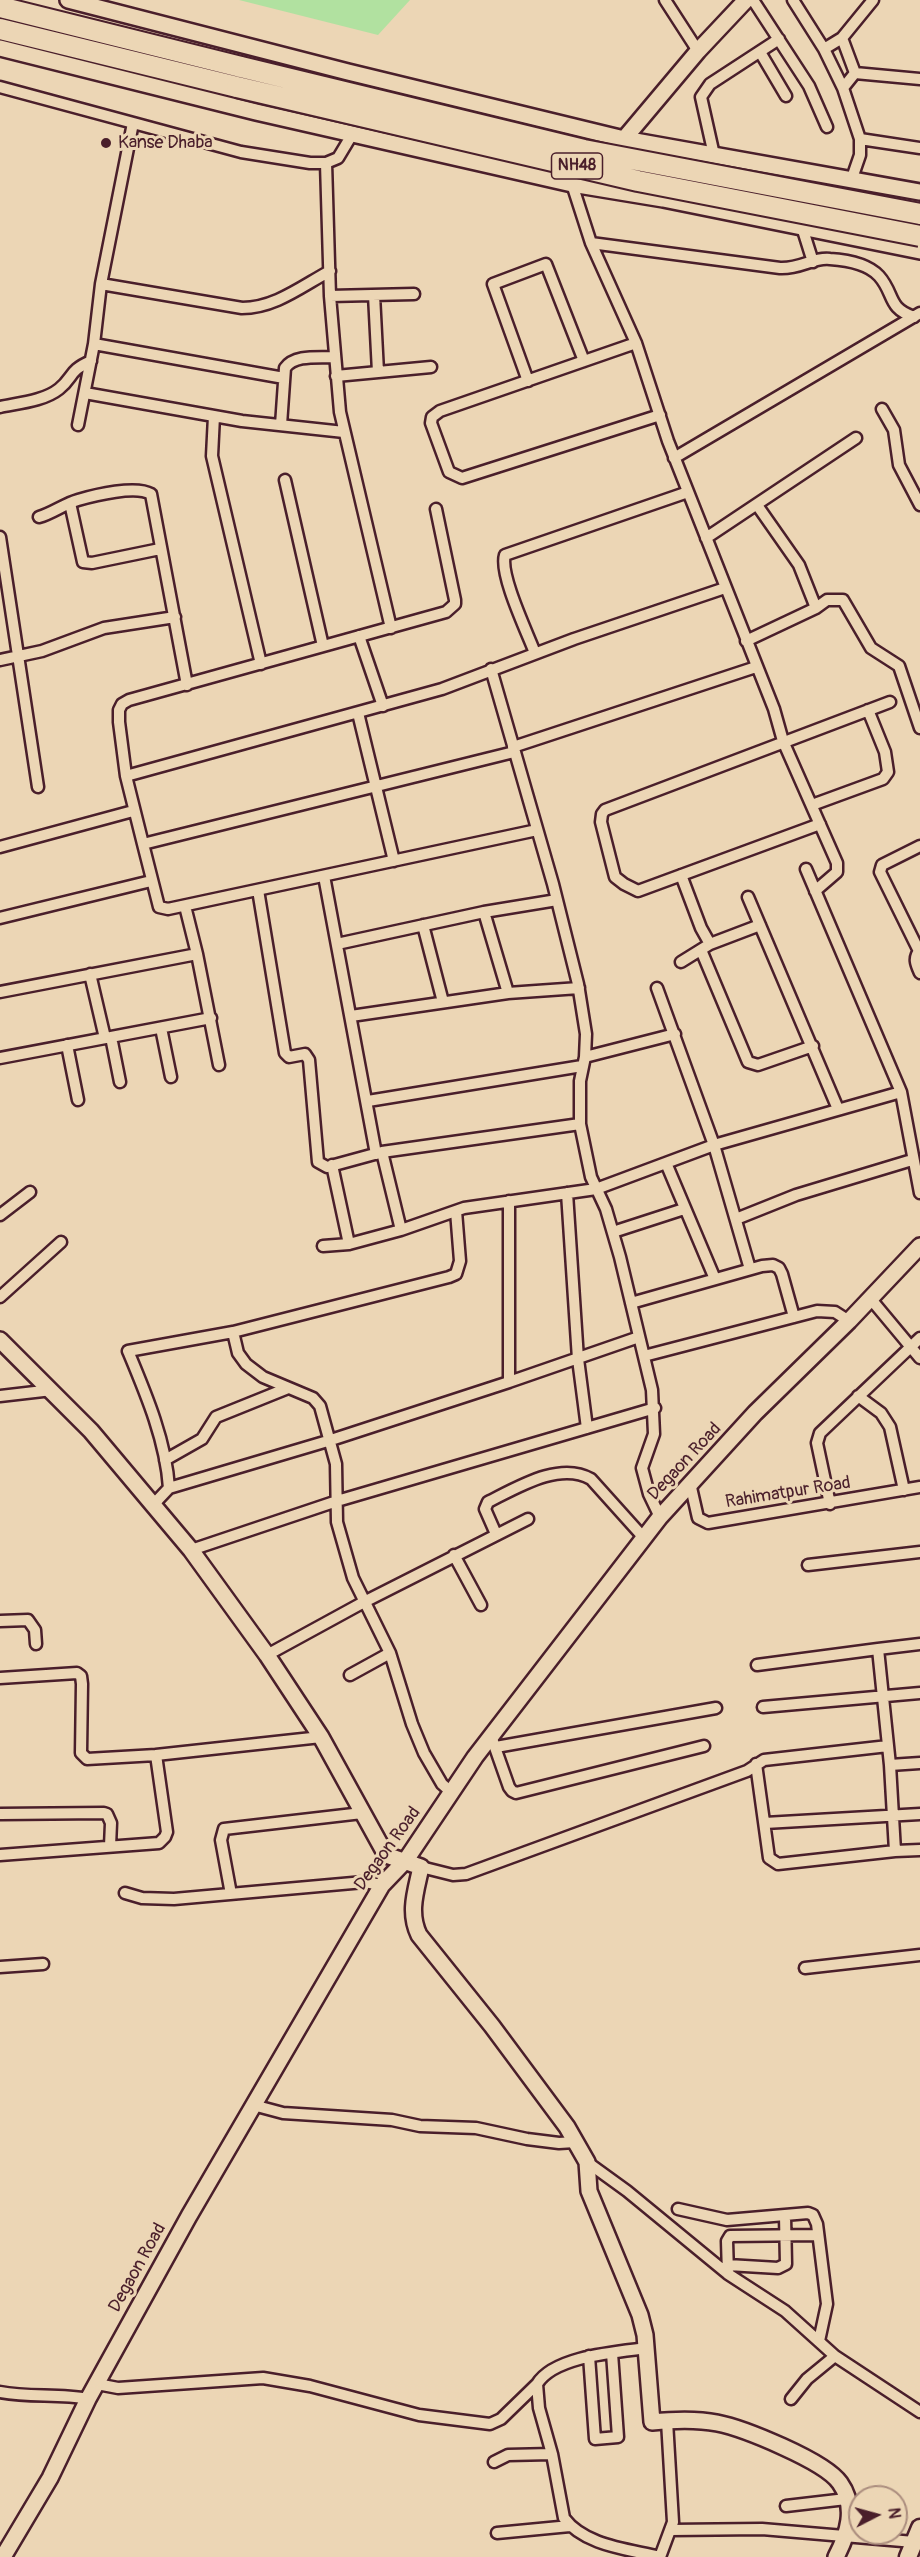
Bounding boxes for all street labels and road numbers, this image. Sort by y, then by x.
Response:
road number: NH48 [552,153,602,179]
street label: Degaon Road [644,1419,726,1505]
street label: Rahimatpur Road [724,1472,852,1514]
street label: Degaon Road [350,1803,426,1895]
street label: Degaon Road [105,2220,171,2316]

